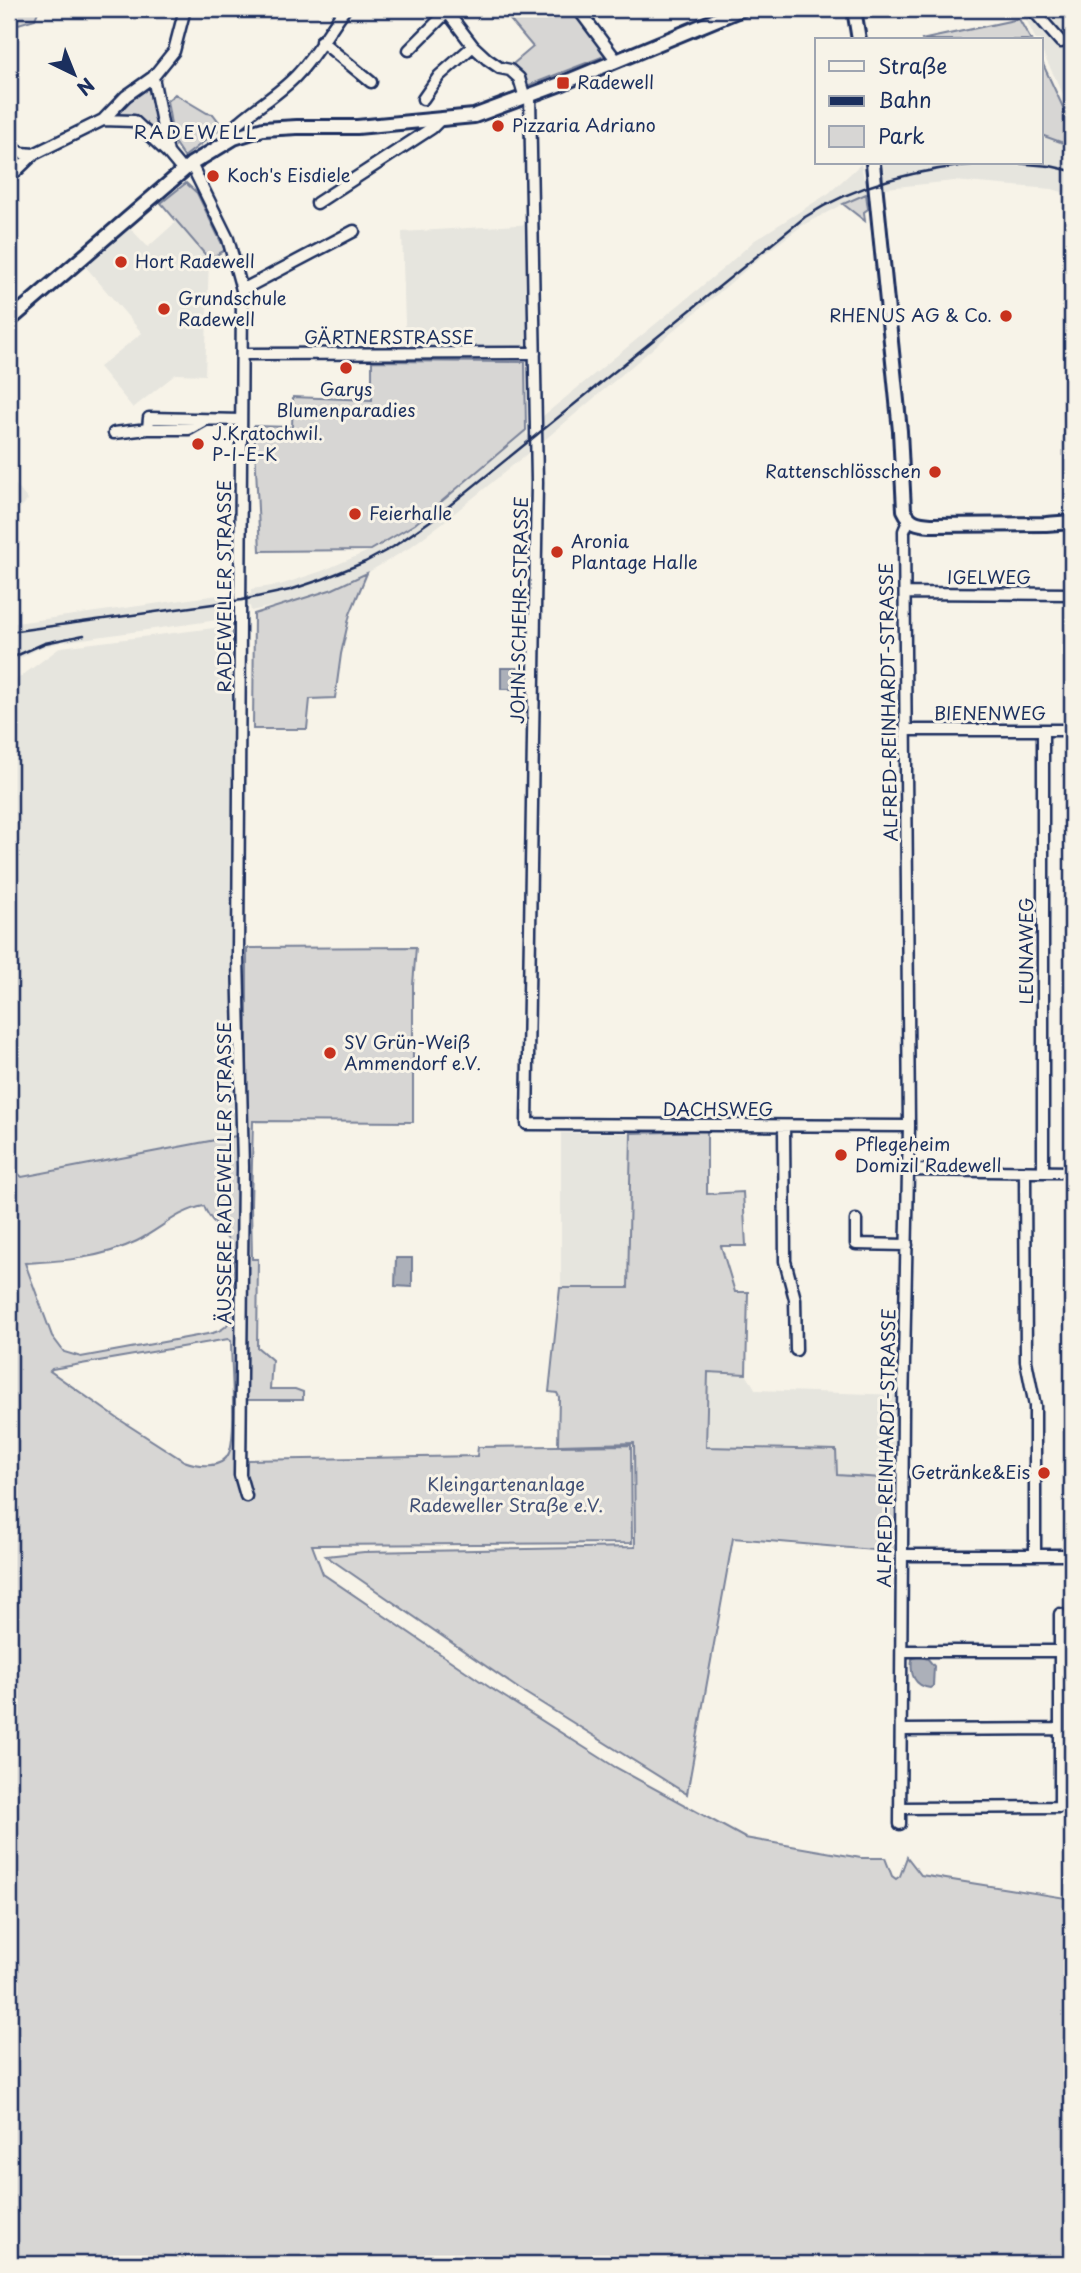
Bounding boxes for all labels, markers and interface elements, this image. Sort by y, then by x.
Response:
north arrow [38,38,108,108]
legend [815,38,1042,164]
text: Straße [878,49,947,81]
place label: Radewell [577,68,654,95]
text: N [71,72,101,103]
marker: Radewell [555,75,571,91]
text: Bahn [878,83,932,115]
place label: Pizzaria Adriano [512,111,656,138]
district label: RADEWELL [134,117,258,145]
marker: Pizzaria Adriano [490,118,506,134]
text: Park [878,119,925,151]
place label: Koch's Eisdiele [227,161,351,188]
marker: Koch's Eisdiele [205,168,221,184]
place label: Hort Radewell [135,247,255,274]
marker: Hort Radewell [113,254,129,270]
place label: Grundschule Radewell [178,284,287,332]
marker: Grundschule Radewell [156,301,172,317]
place label: RHENUS AG & Co. [829,301,992,328]
marker: RHENUS AG & Co. [998,308,1014,324]
street label: GÄRTNERSTRASSE [304,323,474,350]
marker: Garys Blumenparadies [338,360,354,376]
place label: Garys Blumenparadies [277,375,415,423]
place label: J.Kratochwil. P-I-E-K [212,419,323,467]
marker: J.Kratochwil. P-I-E-K [190,436,206,452]
place label: Rattenschlösschen [765,457,921,484]
marker: Rattenschlösschen [927,464,943,480]
street label: RADEWELLER STRASSE [210,480,237,692]
street label: JOHN-SCHEHR-STRASSE [503,496,534,724]
place label: Feierhalle [369,499,452,526]
marker: Feierhalle [347,506,363,522]
place label: Aronia Plantage Halle [571,527,698,575]
marker: Aronia Plantage Halle [549,544,565,560]
street label: ALFRED-REINHARDT-STRASSE [872,562,903,842]
street label: IGELWEG [947,563,1031,590]
street label: BIENENWEG [934,699,1046,726]
street label: LEUNAWEG [1012,897,1039,1005]
street label: ÄUSSERE RADEWELLER STRASSE [210,1021,237,1325]
place label: SV Grün-Weiß Ammendorf e.V. [344,1028,481,1076]
marker: SV Grün-Weiß Ammendorf e.V. [322,1045,338,1061]
street label: DACHSWEG [663,1095,773,1122]
place label: Pflegeheim Domizil Radewell [855,1130,1001,1178]
marker: Pflegeheim Domizil Radewell [833,1147,849,1163]
street label: ALFRED-REINHARDT-STRASSE [870,1308,901,1588]
place label: Getränke&Eis [911,1458,1030,1485]
marker: Getränke&Eis [1036,1465,1052,1481]
park label: Kleingartenanlage Radeweller Straße e.V. [409,1470,603,1518]

